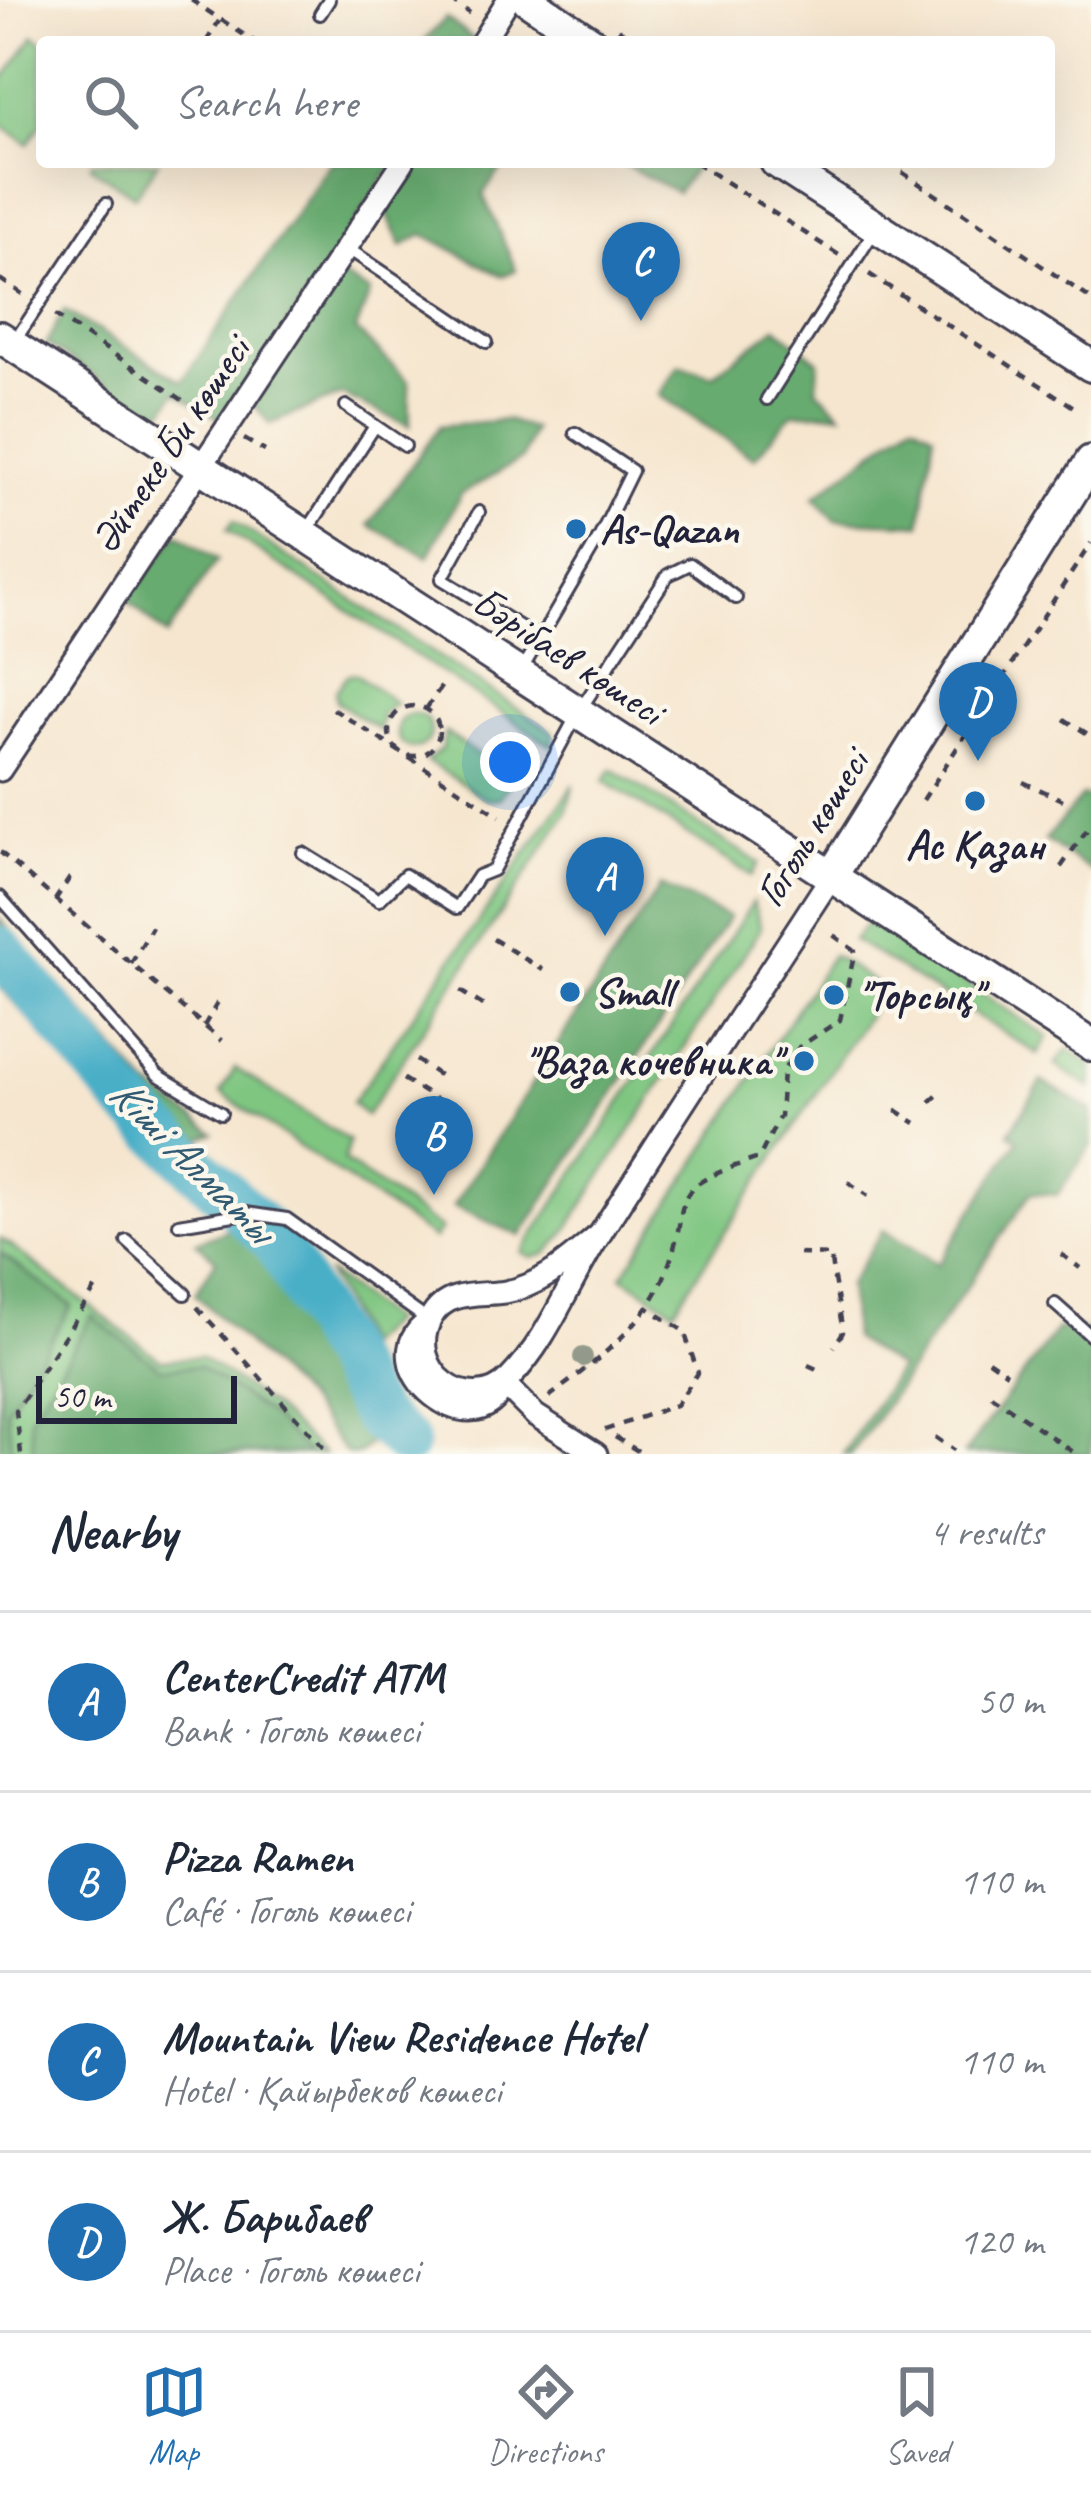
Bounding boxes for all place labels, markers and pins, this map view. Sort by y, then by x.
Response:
pin: C [602,222,680,321]
place label: As-Qazan [600,503,739,556]
marker: As-Qazan [563,516,589,542]
pin: D [939,662,1017,761]
marker: Ас Қазан [962,788,988,814]
place label: Ас Қазан [906,819,1047,873]
pin: A [566,837,644,936]
place label: Small [594,966,680,1019]
place label: "Торсық" [858,969,991,1022]
marker: Small [557,979,583,1005]
marker: "Торсық" [821,982,847,1008]
place label: "Ваза кочевника" [524,1035,789,1089]
marker: "Ваза кочевника" [791,1048,817,1074]
pin: B [395,1096,473,1195]

